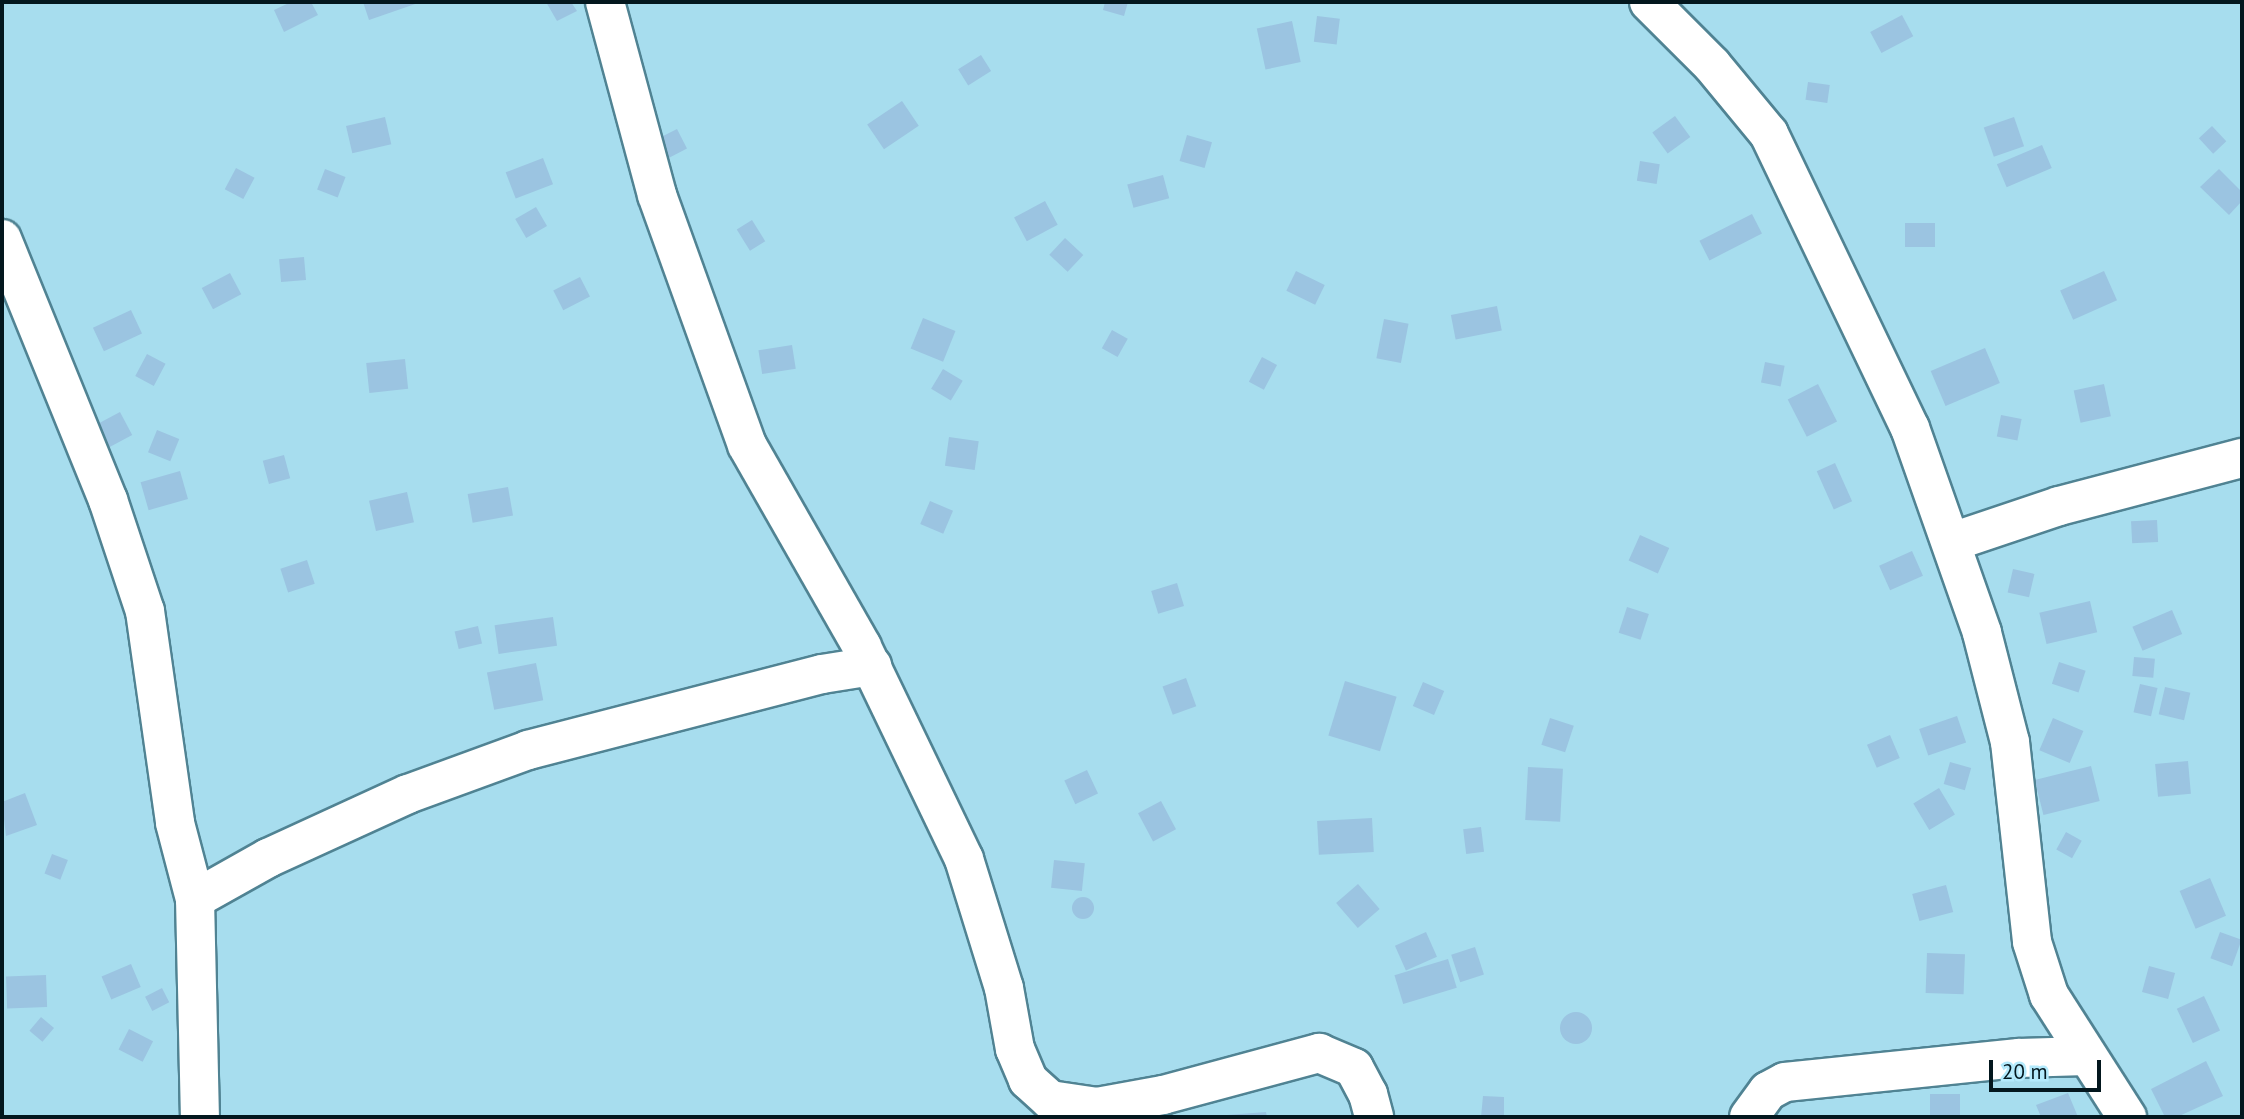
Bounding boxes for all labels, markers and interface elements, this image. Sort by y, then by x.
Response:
scale bar [1992,1046,2104,1090]
text: 20 m [2002,1058,2048,1085]

